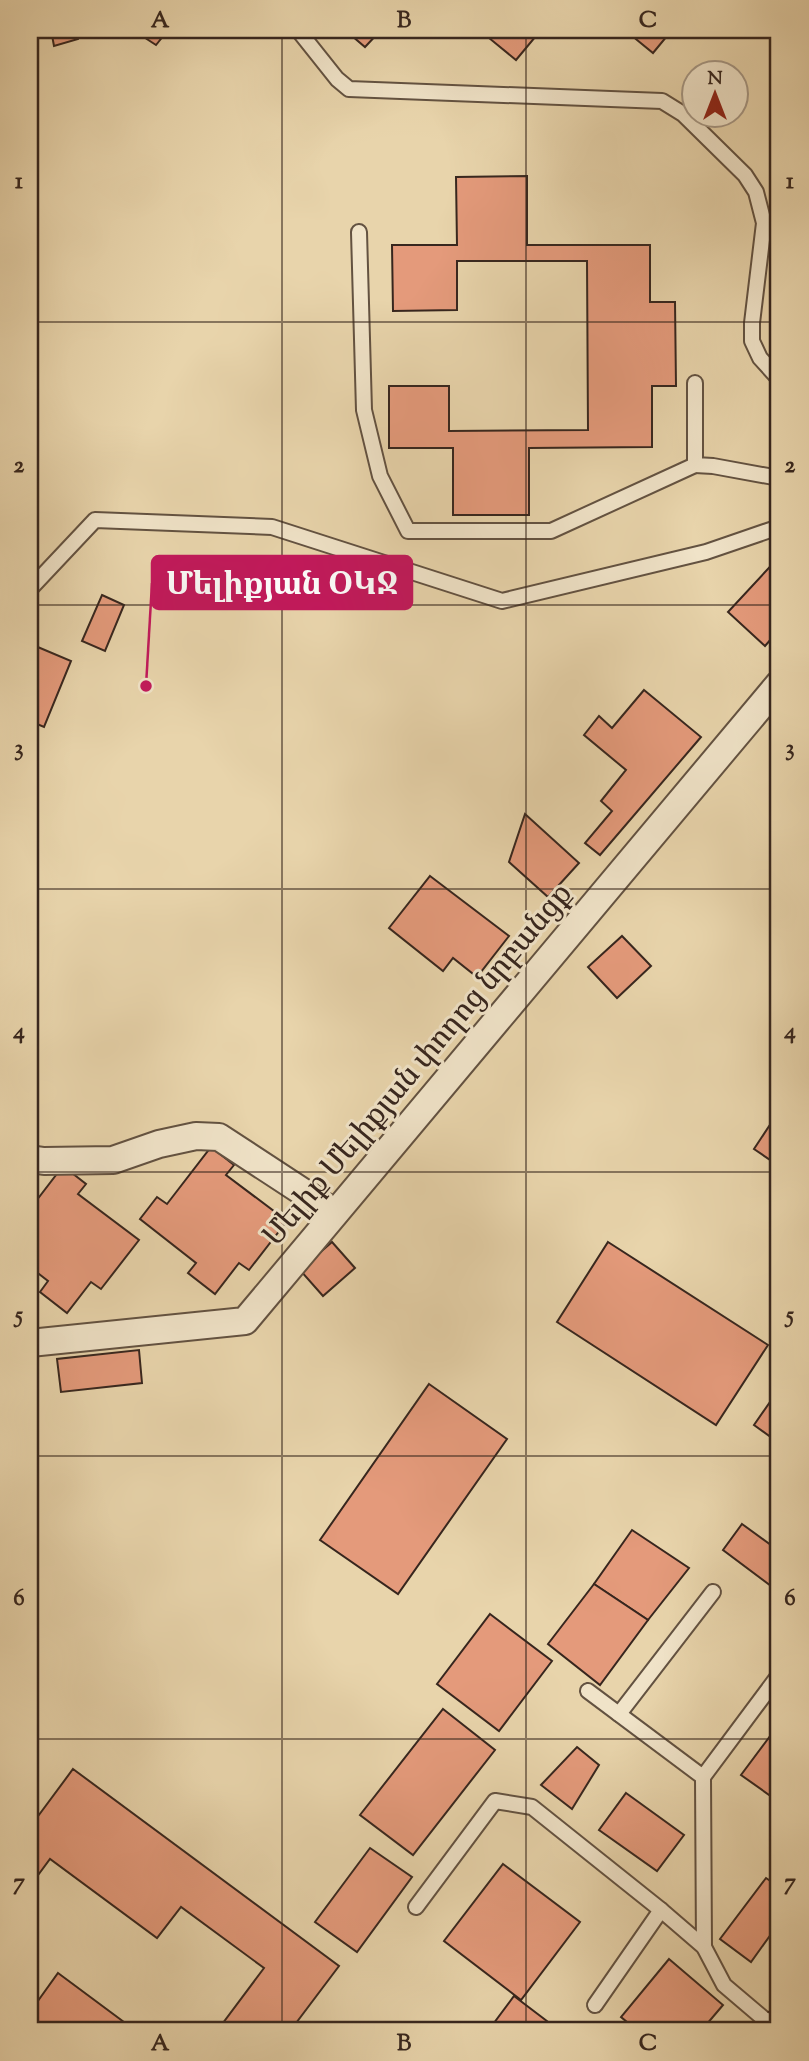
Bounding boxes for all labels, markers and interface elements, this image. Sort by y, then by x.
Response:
text: A [151,5,170,38]
text: B [397,5,412,38]
text: C [639,5,657,38]
north arrow [680,60,750,130]
text: N [707,66,723,93]
text: 1 [15,166,23,199]
text: 1 [786,166,794,199]
text: 2 [14,450,25,483]
text: 2 [785,450,796,483]
callout: Մելիքյան ՕԿՋ [152,556,412,609]
text: Մելիքյան ՕԿՋ [166,563,398,609]
text: 3 [14,733,24,766]
text: 3 [785,733,795,766]
street label: Մելիք Մելիքյան փողոց նրբանցք [254,875,584,1256]
text: 4 [12,1016,25,1049]
text: 4 [783,1016,796,1049]
text: 5 [13,1300,23,1333]
text: 5 [784,1300,794,1333]
text: 6 [13,1583,25,1616]
text: 6 [784,1583,796,1616]
text: 7 [13,1867,25,1900]
text: 7 [784,1867,796,1900]
text: A [151,2028,170,2061]
text: B [397,2028,412,2061]
text: C [639,2028,657,2061]

